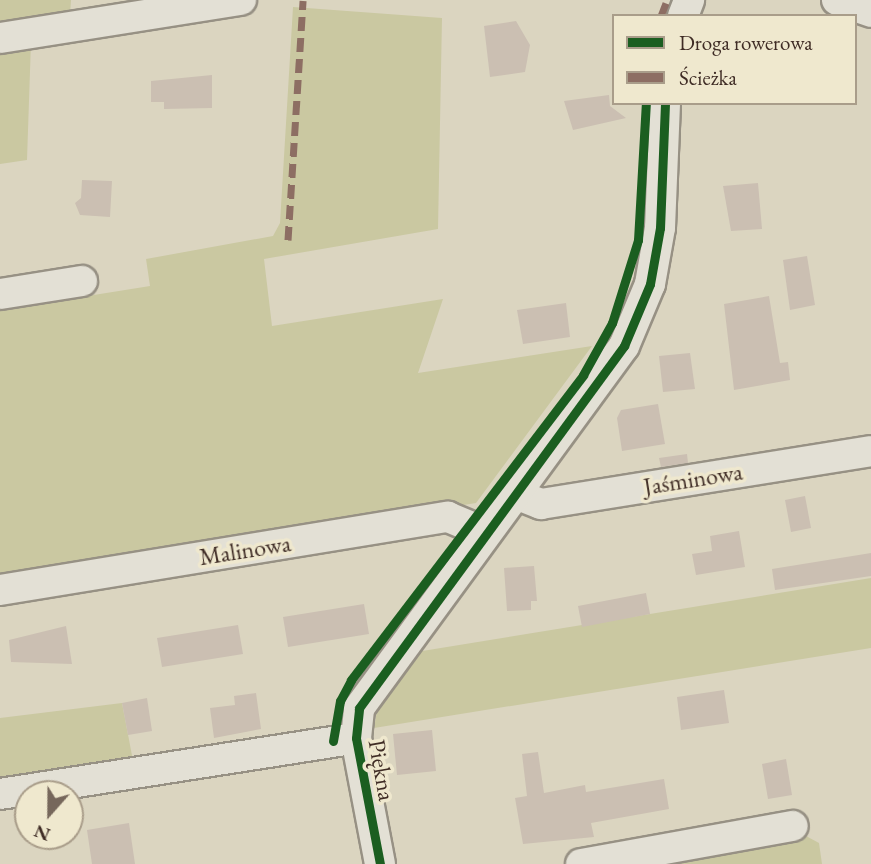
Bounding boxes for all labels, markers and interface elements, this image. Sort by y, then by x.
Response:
legend [612,14,857,105]
text: Droga rowerowa [679,29,813,56]
text: Ścieżka [679,64,737,91]
street label: Jaśminowa [641,457,745,501]
street label: Malinowa [197,529,293,571]
street label: Piękna [362,737,402,803]
north arrow [14,780,84,850]
text: N [30,819,54,848]

